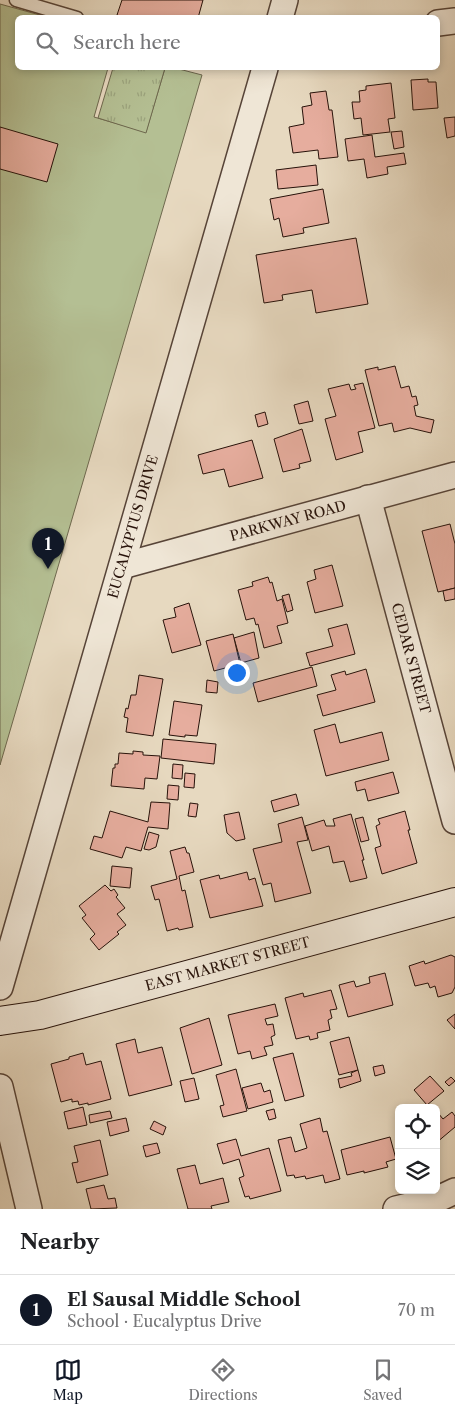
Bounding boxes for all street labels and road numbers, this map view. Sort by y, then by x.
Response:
street label: EUCALYPTUS DRIVE [103,453,162,601]
street label: PARKWAY ROAD [228,496,348,545]
street label: CEDAR STREET [388,601,435,716]
street label: EAST MARKET STREET [143,933,313,995]

